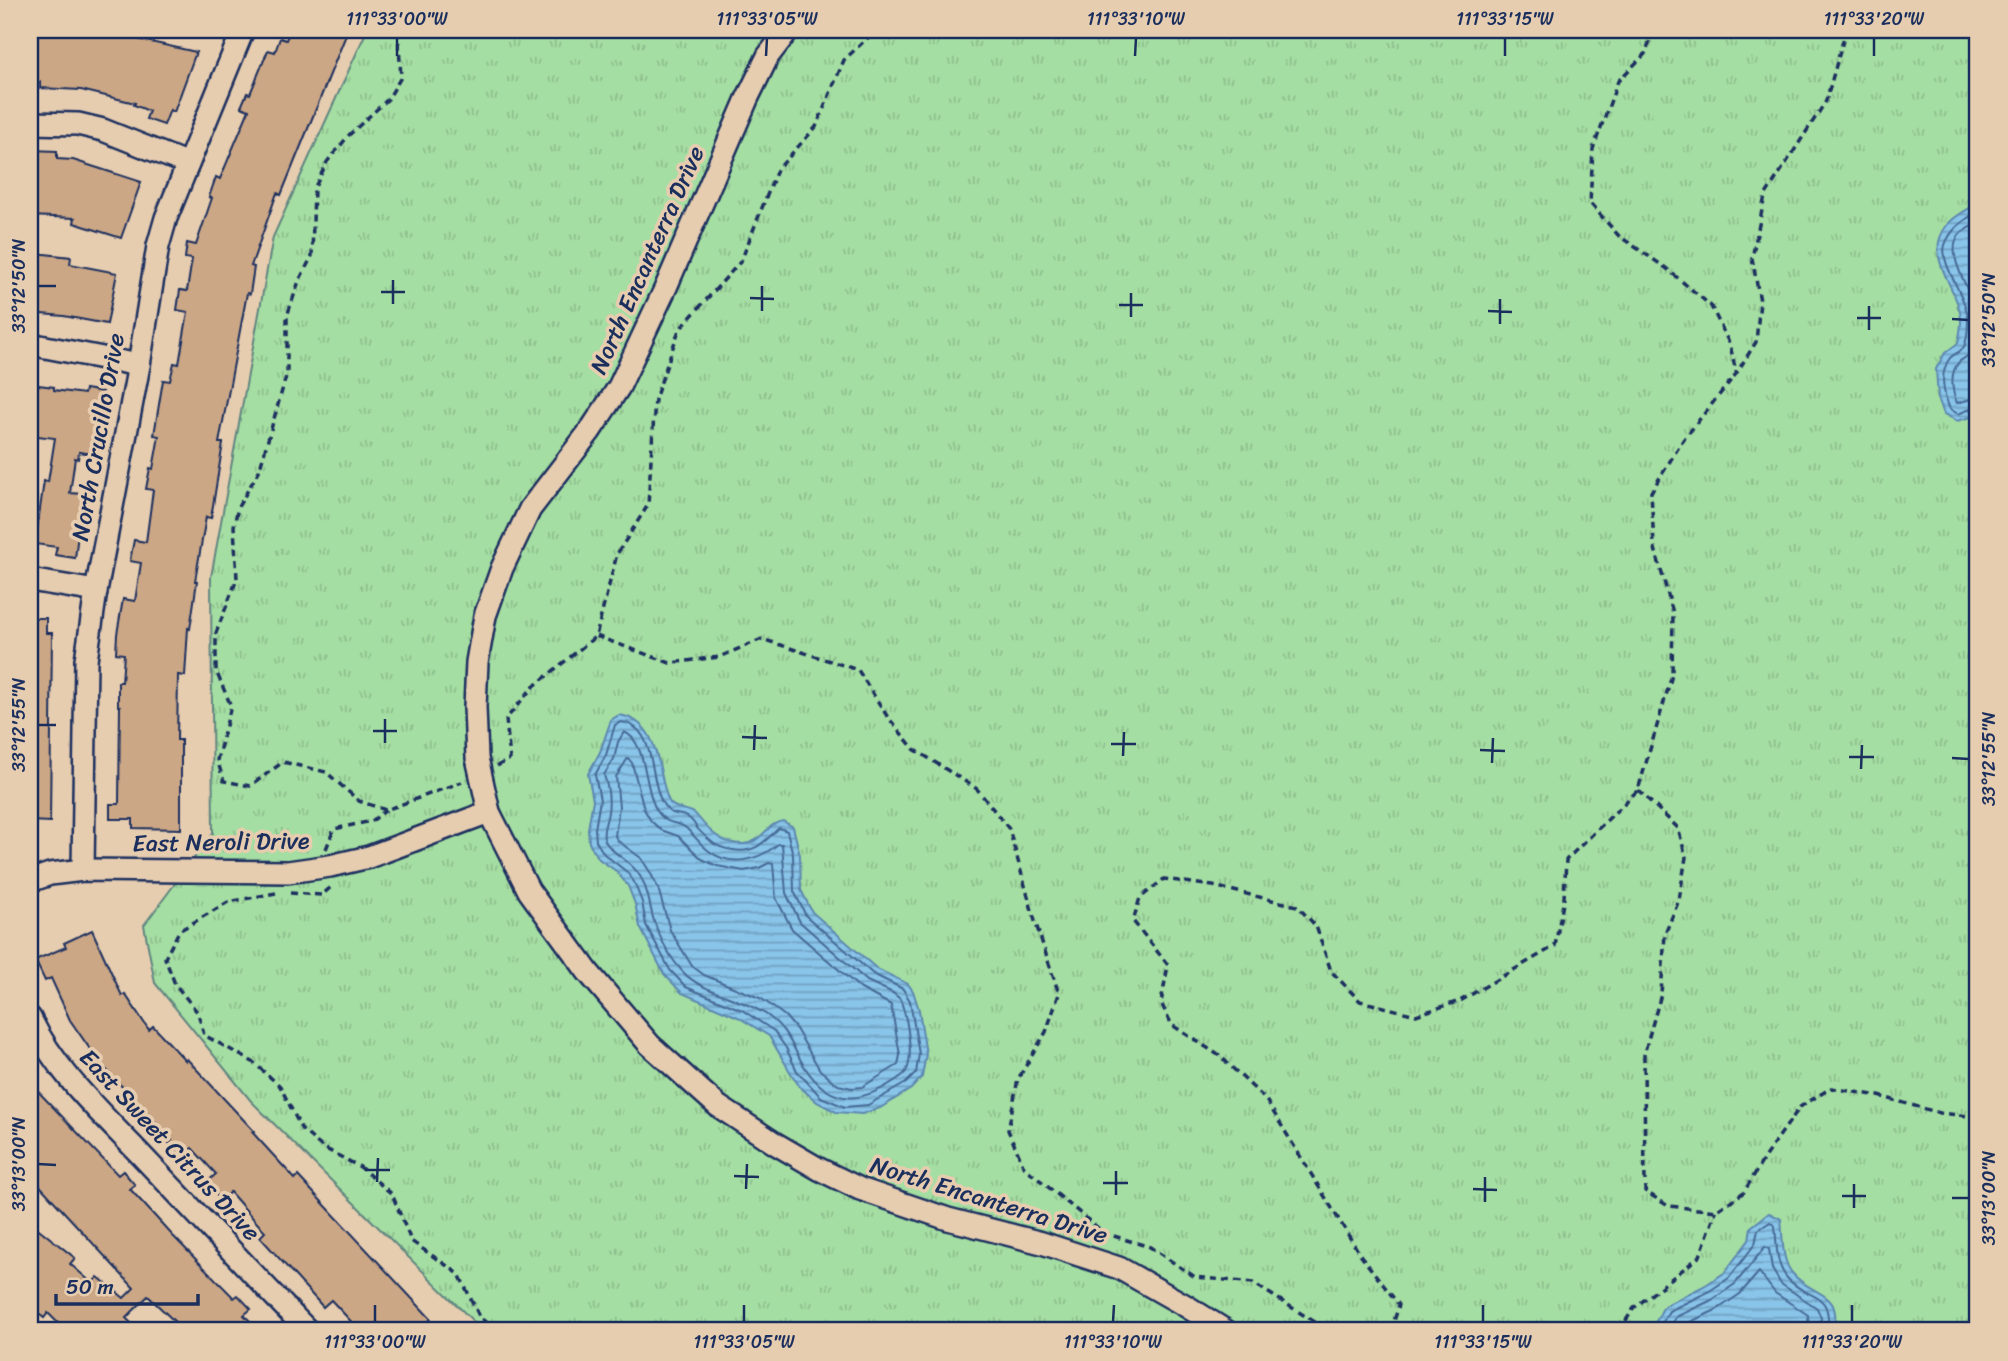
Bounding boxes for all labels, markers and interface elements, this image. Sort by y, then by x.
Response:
text: 111°33'00"W [346,3,449,35]
text: 111°33'05"W [716,3,819,35]
text: 111°33'10"W [1087,3,1186,35]
text: 111°33'15"W [1456,3,1555,35]
text: 111°33'20"W [1824,3,1925,35]
street label: North Encanterra Drive [578,139,716,381]
text: 33°12'50"N [3,238,35,333]
text: 33°12'50"N [1973,272,2005,367]
street label: North Crucillo Drive [59,330,137,544]
text: 33°12'55"N [3,677,35,772]
text: 33°12'55"N [1973,711,2005,806]
street label: East Neroli Drive [132,819,310,865]
street label: East Sweet Citrus Drive [69,1039,271,1251]
text: 33°13'00"N [3,1116,35,1211]
street label: North Encanterra Drive [865,1144,1113,1256]
text: 33°13'00"N [1973,1150,2005,1245]
scale bar [56,1263,198,1307]
text: 50 m [66,1268,114,1306]
text: 111°33'00"W [324,1326,427,1358]
text: 111°33'05"W [693,1326,796,1358]
text: 111°33'10"W [1064,1326,1163,1358]
text: 111°33'15"W [1434,1326,1533,1358]
text: 111°33'20"W [1802,1326,1903,1358]

